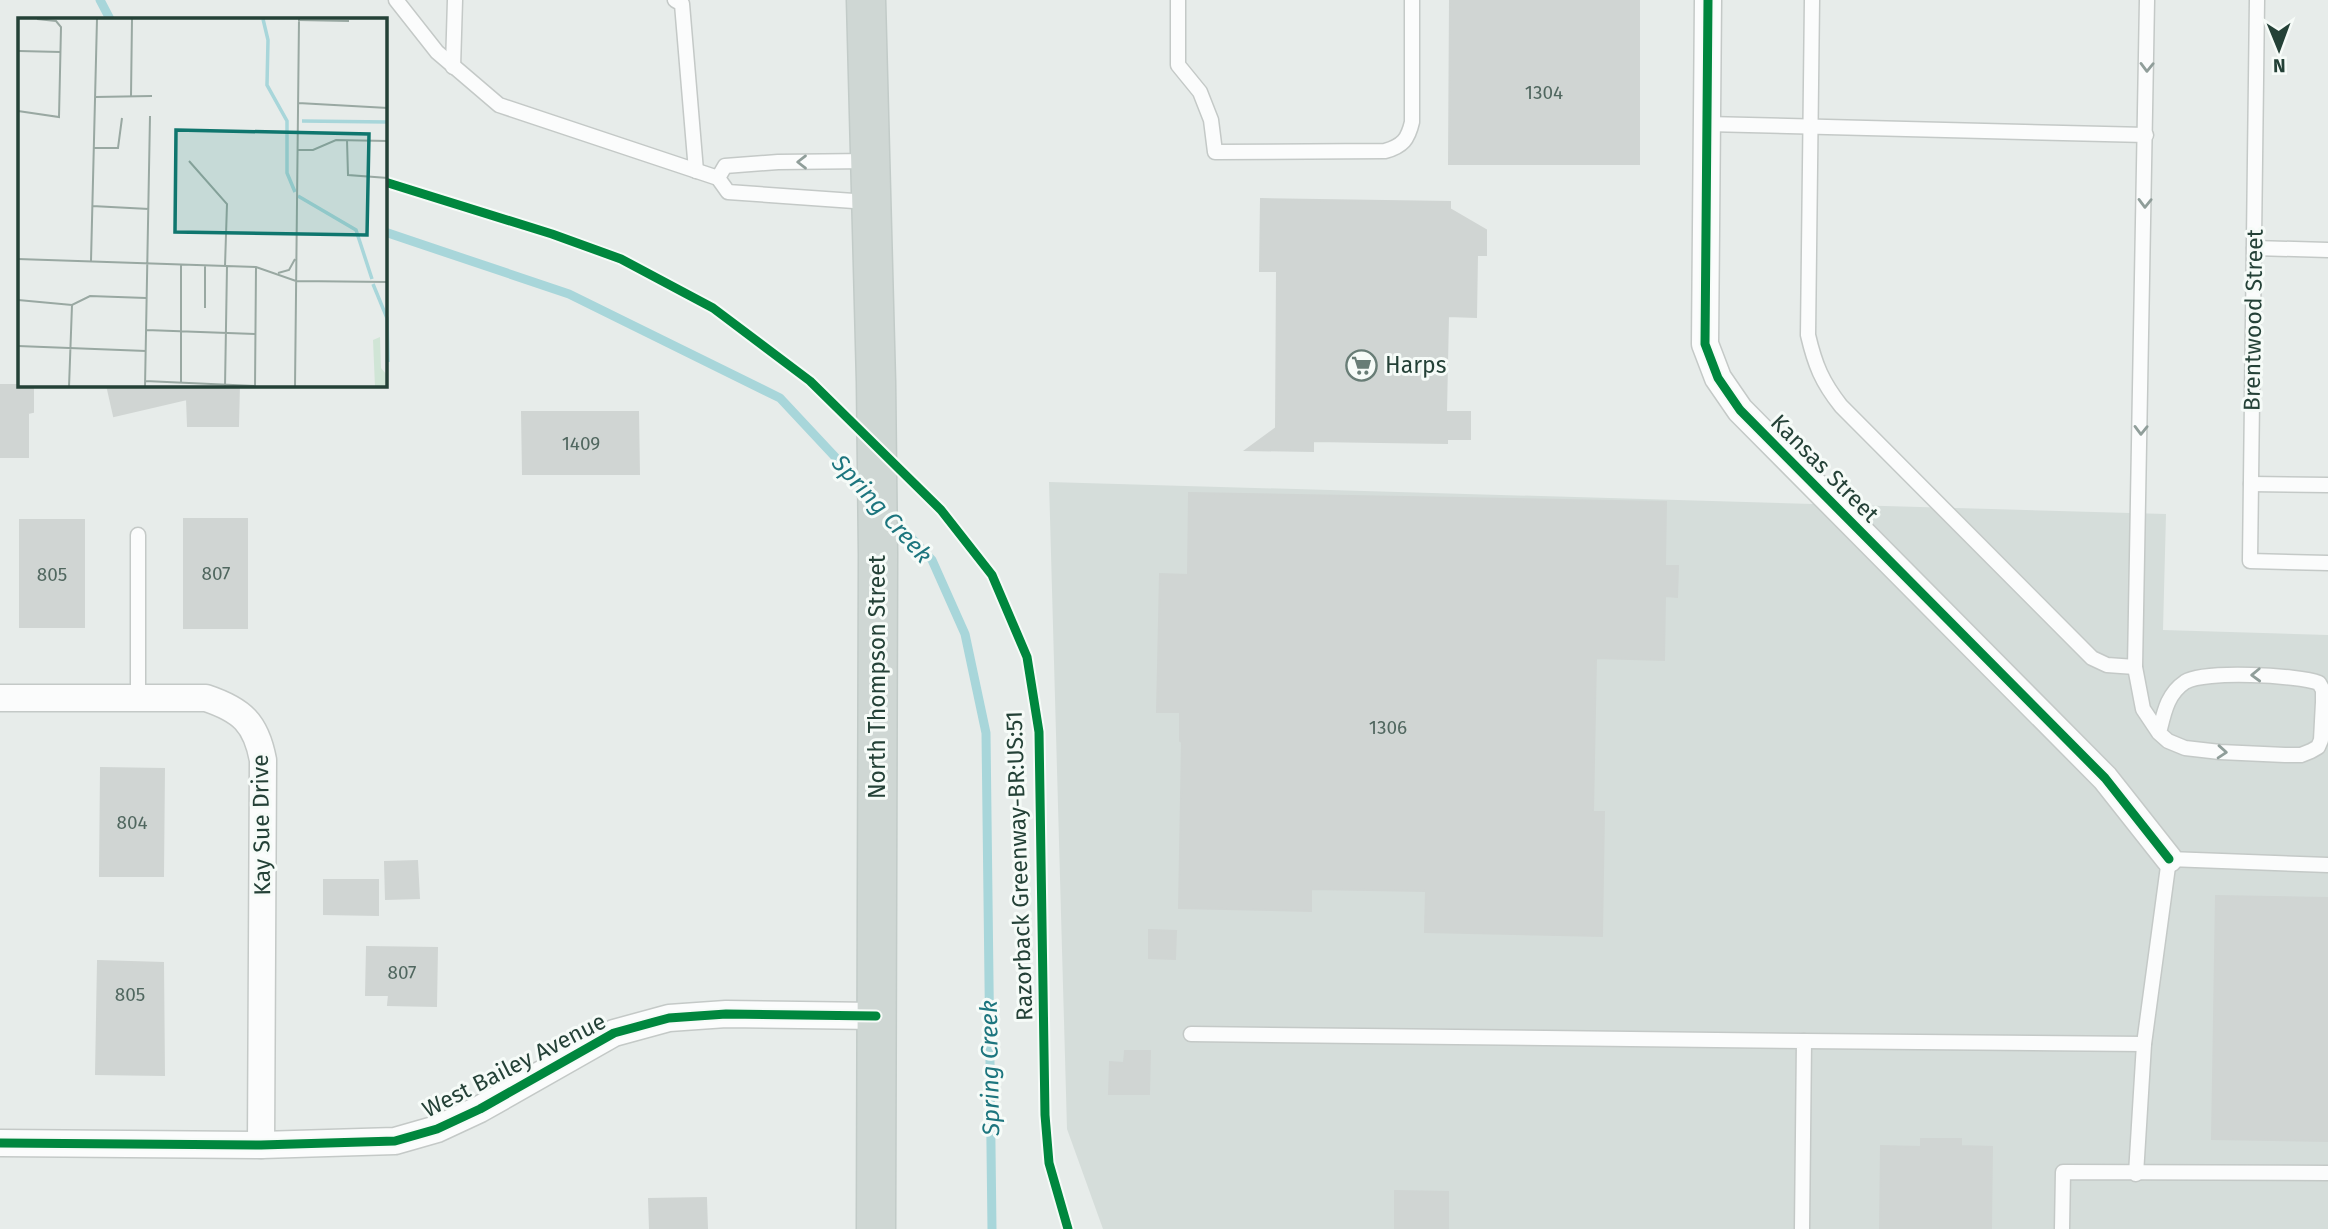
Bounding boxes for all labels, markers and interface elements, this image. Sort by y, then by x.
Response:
north arrow [2244,14,2314,84]
inset map [18,18,387,387]
text: N [2273,54,2286,77]
one-way arrow [2139,63,2155,73]
house number: 1304 [1525,81,1563,104]
one-way arrow [796,154,807,170]
one-way arrow [2137,198,2153,209]
street label: Brentwood Street [2237,228,2269,411]
supermarket icon: Harps [1345,348,1379,382]
place label: Harps [1385,351,1446,379]
street label: Kansas Street [1765,408,1885,528]
one-way arrow [2133,425,2149,436]
house number: 1409 [562,432,600,455]
water label: Spring Creek [825,448,938,569]
street label: North Thompson Street [863,554,891,799]
house number: 807 [201,562,231,585]
house number: 805 [37,563,67,586]
one-way arrow [2250,668,2261,683]
street label: Razorback Greenway-BR:US:51 [1000,711,1038,1021]
house number: 1306 [1369,716,1407,739]
one-way arrow [2217,744,2228,759]
street label: Kay Sue Drive [246,754,276,896]
house number: 804 [116,811,148,834]
house number: 807 [387,961,417,984]
house number: 805 [115,983,145,1006]
water label: Spring Creek [975,1000,1005,1137]
street label: West Bailey Avenue [418,1007,610,1123]

